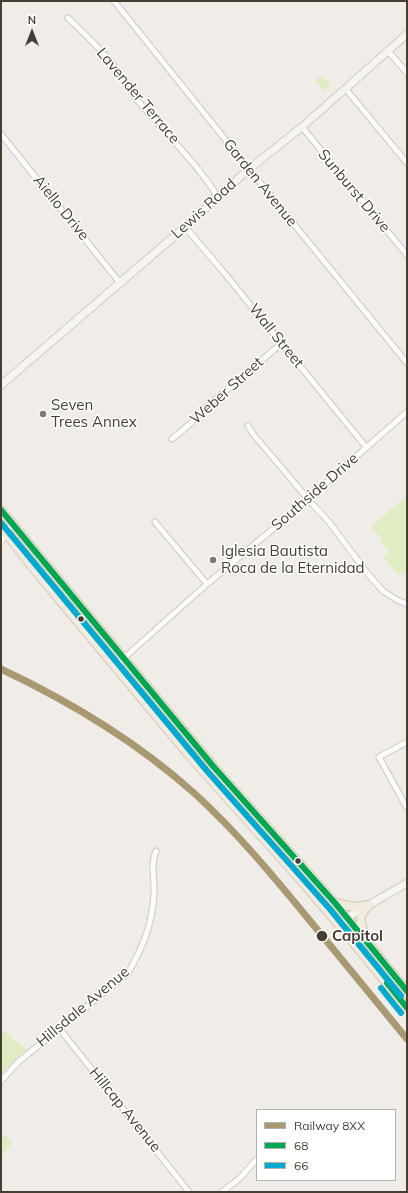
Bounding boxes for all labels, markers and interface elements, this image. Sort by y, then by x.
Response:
north arrow [12,12,52,52]
text: N [28,13,36,27]
street label: Lavender Terrace [93,44,183,148]
street label: Garden Avenue [219,136,301,230]
street label: Sunburst Drive [314,146,394,236]
street label: Aiello Drive [29,172,93,244]
street label: Lewis Road [168,175,240,243]
street label: Wall Street [245,300,307,372]
street label: Weber Street [187,354,267,428]
place label: Seven Trees Annex [51,396,137,431]
marker: Seven Trees Annex [38,409,48,419]
street label: Southside Drive [268,449,362,535]
place label: Iglesia Bautista Roca de la Eternidad [221,542,364,577]
marker: Iglesia Bautista Roca de la Eternidad [208,555,218,565]
unlabelled marker [76,614,86,624]
unlabelled marker [293,856,303,866]
place label: Capitol [332,927,383,945]
marker: Capitol [315,929,329,943]
street label: Hillsdale Avenue [33,963,133,1051]
street label: Hillcap Avenue [85,1064,165,1156]
legend [256,1109,396,1181]
text: Railway 8XX [294,1118,365,1133]
text: 68 [294,1138,308,1153]
text: 66 [294,1158,308,1173]

